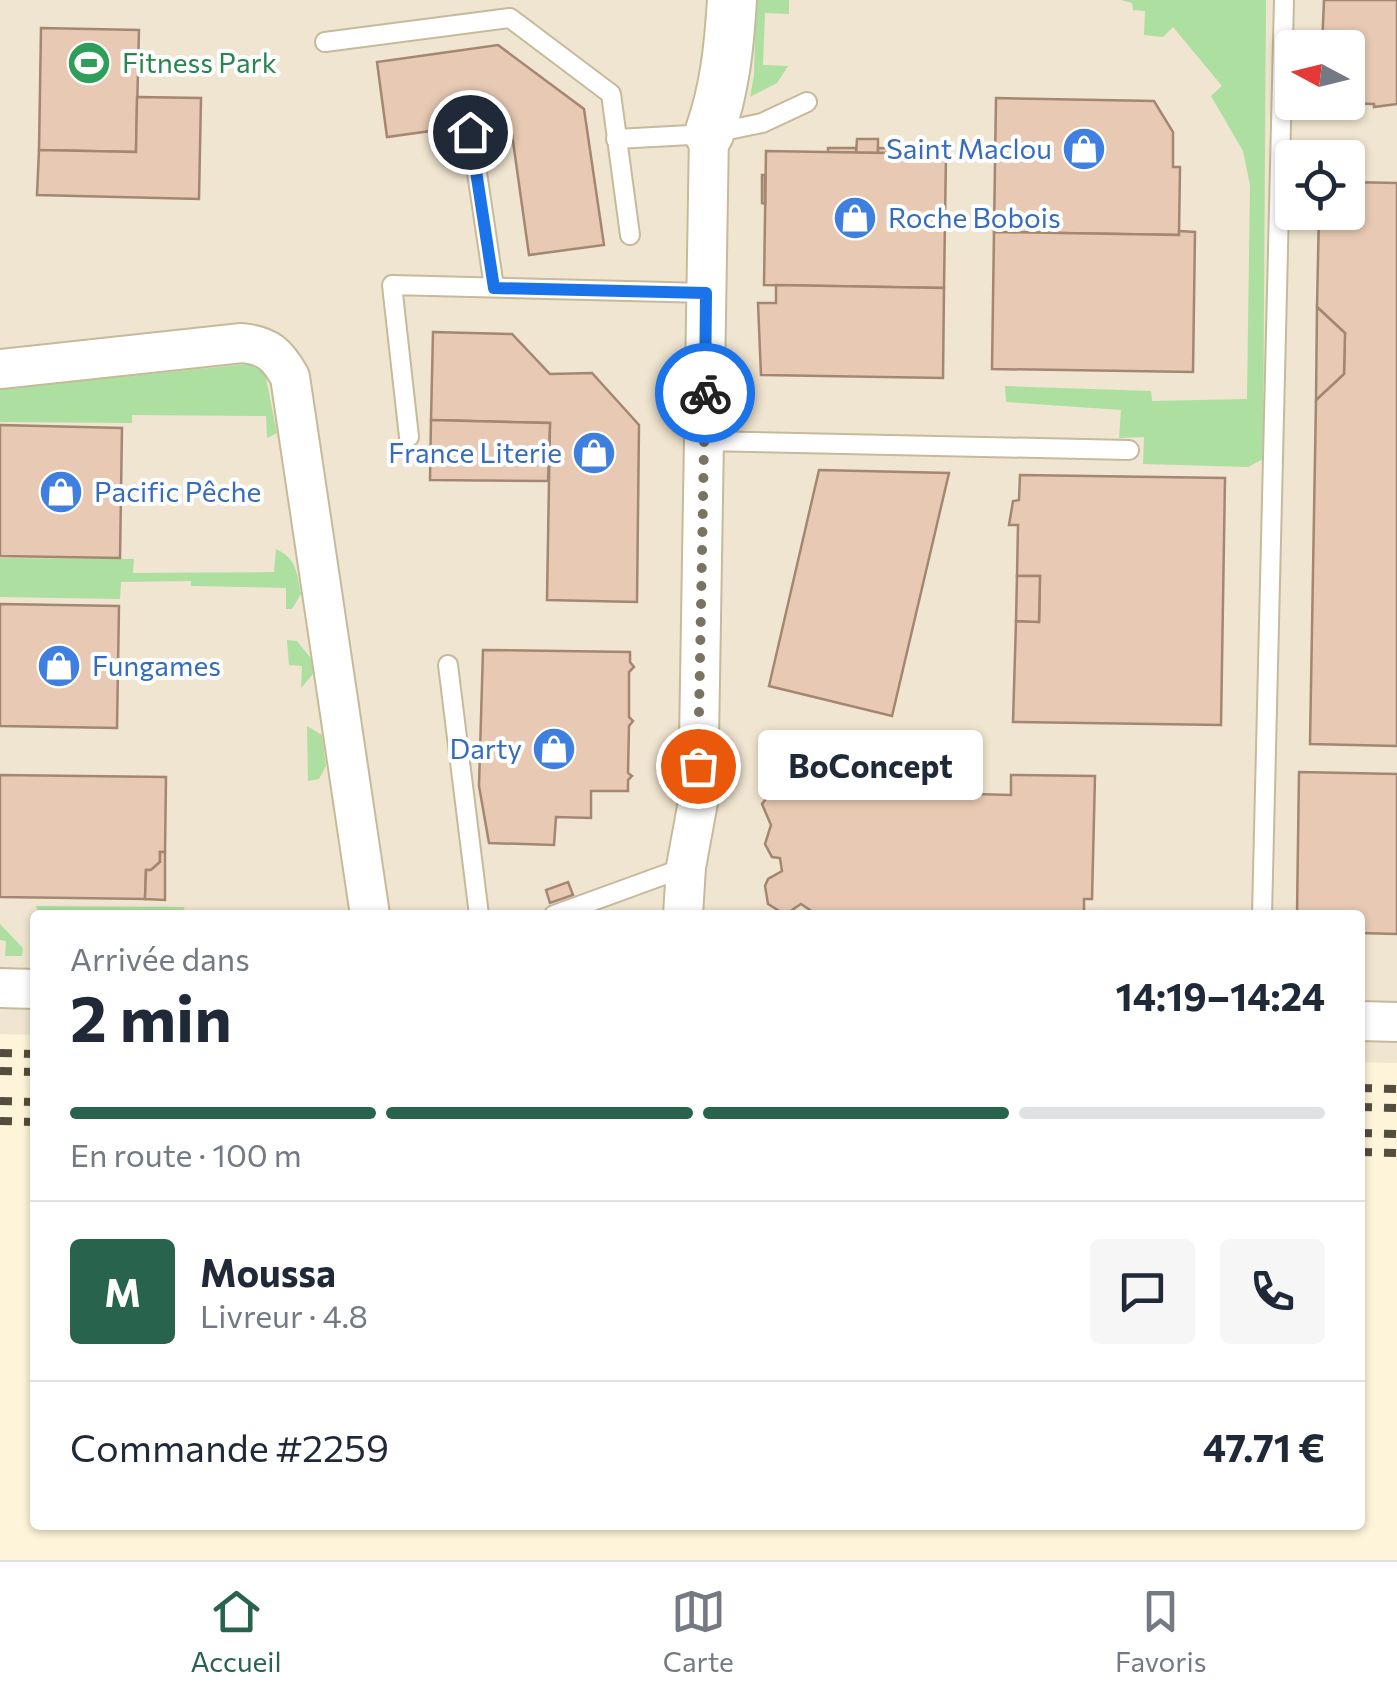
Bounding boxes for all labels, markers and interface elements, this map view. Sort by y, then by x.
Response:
north arrow [1275,30,1365,120]
map controls [1275,30,1365,230]
sports icon: Fitness Park [66,40,112,86]
place label: Fitness Park [122,45,277,79]
pin [428,90,513,175]
icon: home [443,105,498,160]
shop icon: Saint Maclou [1061,126,1107,172]
place label: Saint Maclou [886,131,1052,165]
button: locate [1275,140,1365,230]
shop icon: Roche Bobois [832,195,878,241]
place label: Roche Bobois [888,200,1061,234]
courier [655,343,755,443]
icon: bike [678,366,733,421]
shop icon: France Literie [571,430,617,476]
place label: France Literie [388,435,562,469]
shop icon: Pacific Pêche [38,469,84,515]
place label: Pacific Pêche [94,474,261,508]
shop icon: Fungames [36,643,82,689]
place label: Fungames [92,648,221,682]
pin [656,724,741,809]
shop icon: Darty [531,726,577,772]
place label: Darty [450,731,522,765]
callout: BoConcept [758,731,983,801]
icon: bag [671,739,726,794]
text: BoConcept [788,745,953,785]
text: Arrivée dans [70,938,250,978]
text: 14:19–14:24 [1116,972,1325,1019]
text: 2 min [70,976,232,1055]
text: En route · 100 m [70,1134,302,1174]
button: chat [1090,1239,1195,1344]
button: phone [1220,1239,1325,1344]
text: Moussa [200,1248,336,1295]
text: M [104,1268,141,1315]
text: Livreur · 4.8 [200,1295,368,1335]
text: Commande #2259 [70,1423,389,1470]
text: 47.71 € [1203,1423,1325,1470]
tab: Accueil [191,1584,282,1678]
tab: Carte [663,1584,734,1678]
tab: Favoris [1115,1584,1206,1678]

